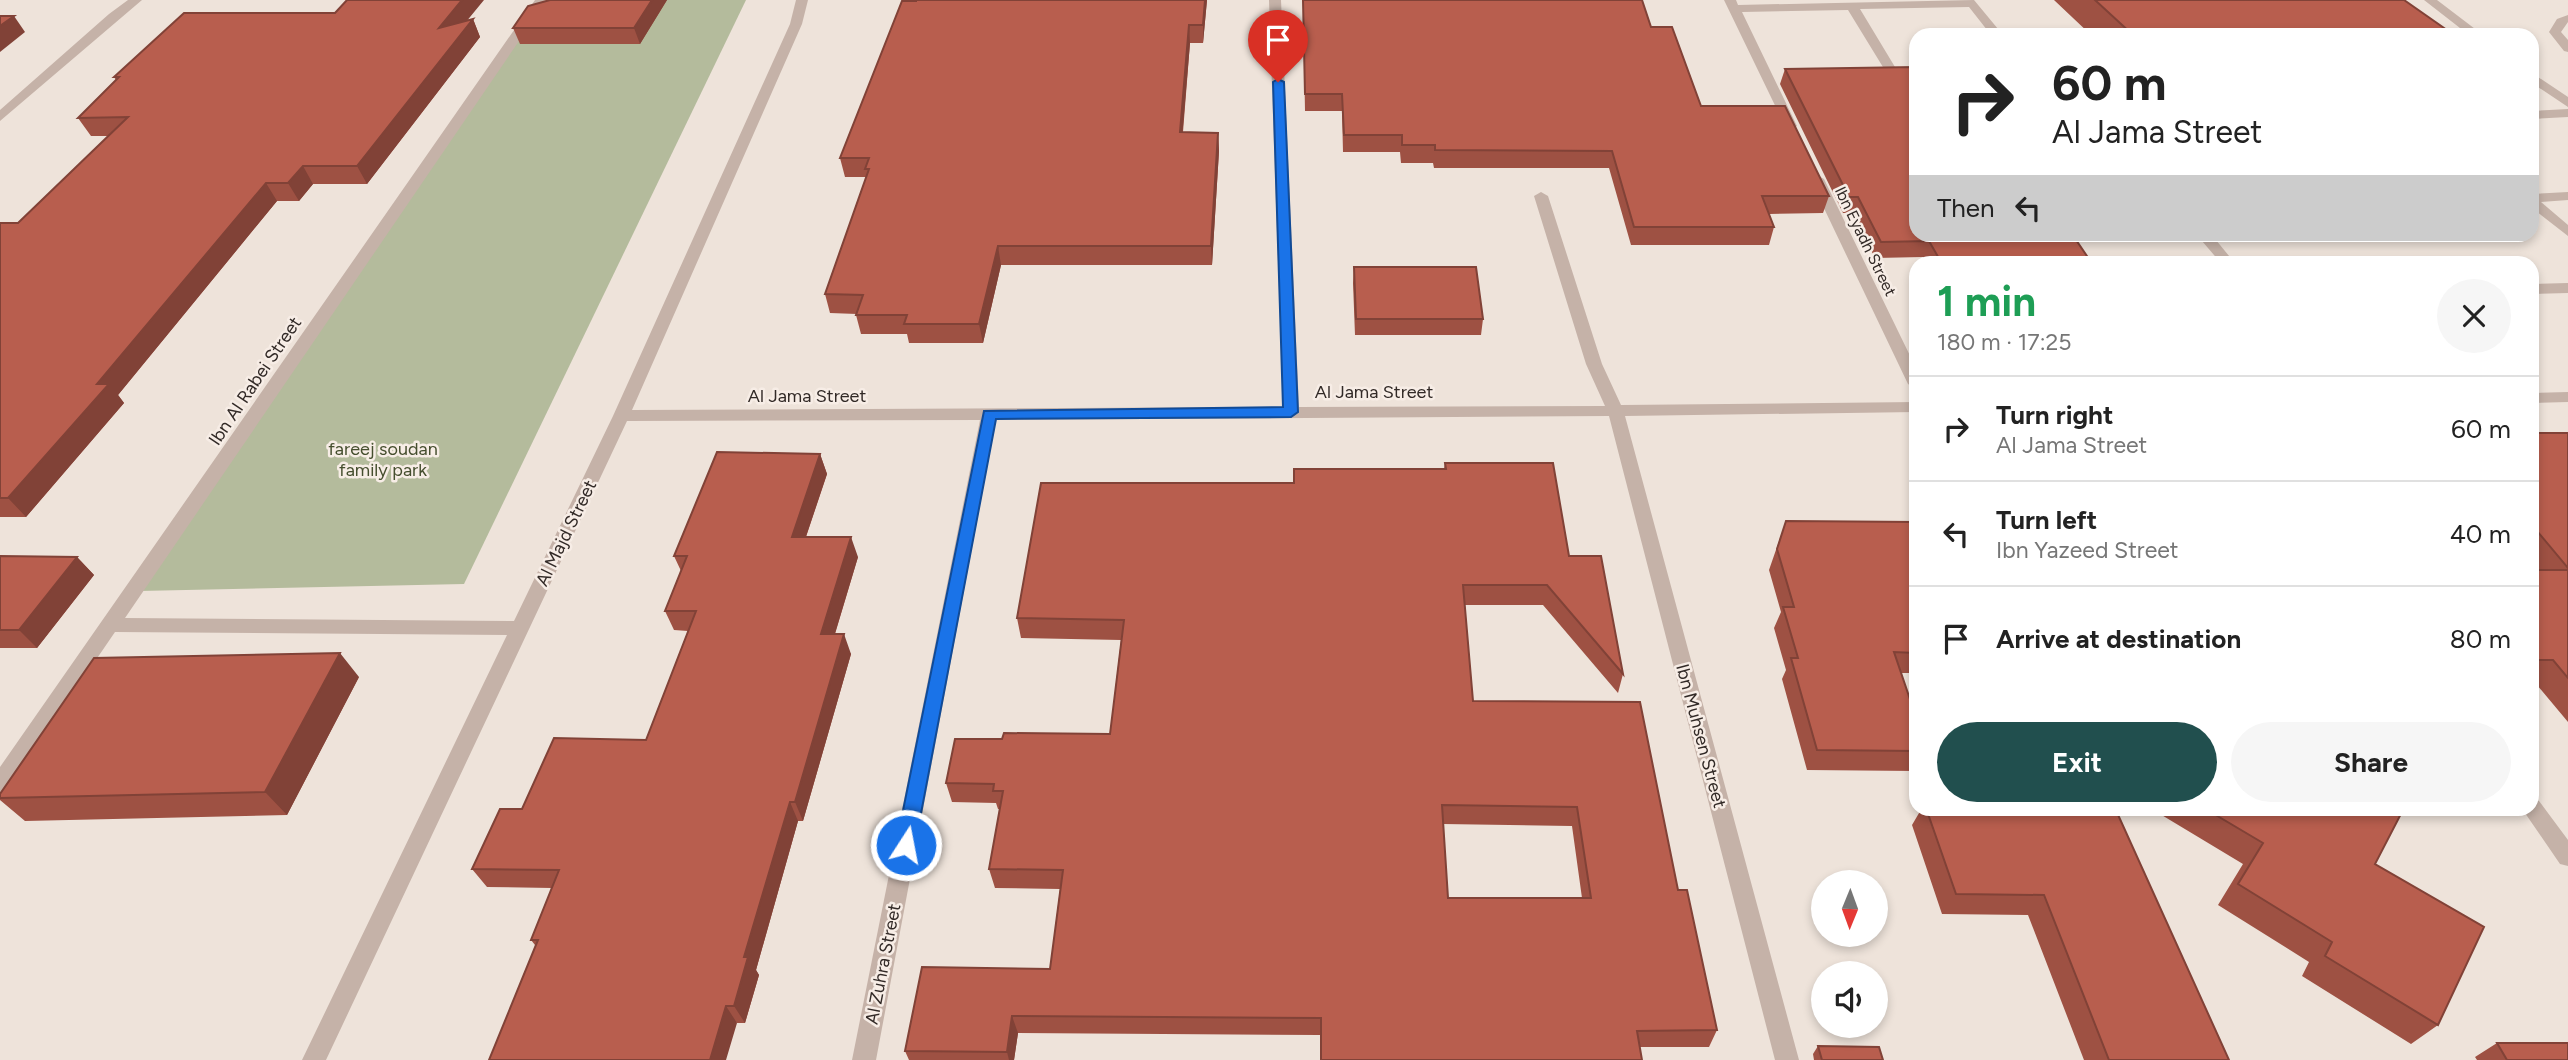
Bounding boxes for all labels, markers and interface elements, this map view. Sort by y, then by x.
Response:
pin [1248,10,1308,82]
icon: arrive [1259,21,1297,59]
text: 60 m [2052,53,2167,112]
icon: right [1937,56,2028,147]
text: Al Jama Street [2052,113,2262,151]
street label: Ibn Eyadh Street [1831,183,1900,299]
icon: left [2009,189,2047,227]
text: Then [1937,192,1995,224]
text: 1 min [1937,276,2036,327]
button: close [2437,279,2511,353]
street label: Ibn Al Rabei Street [204,312,306,449]
text: 180 m · 17:25 [1937,328,2072,356]
street label: Al Jama Street [1315,381,1433,403]
street label: Al Jama Street [748,385,866,407]
text: Turn right [1996,399,2113,431]
icon: right [1937,410,1975,448]
text: 60 m [2451,413,2511,445]
text: Al Jama Street [1996,431,2147,459]
park label: fareej soudan family park [328,438,438,481]
street label: Al Majd Street [531,476,601,590]
text: Turn left [1996,504,2097,536]
icon: left [1937,515,1975,553]
text: 40 m [2450,518,2511,550]
text: Ibn Yazeed Street [1996,536,2178,564]
icon: arrive [1937,620,1975,658]
text: Arrive at destination [1996,623,2241,655]
text: 80 m [2450,623,2511,655]
street label: Ibn Muhsen Street [1671,662,1731,811]
button: Exit [1937,722,2217,802]
button: Share [2231,722,2511,802]
position arrow [869,808,943,882]
north arrow [1811,870,1888,947]
map controls [1811,870,1888,1038]
street label: Al Zuhra Street [861,902,906,1026]
button: sound [1811,961,1888,1038]

